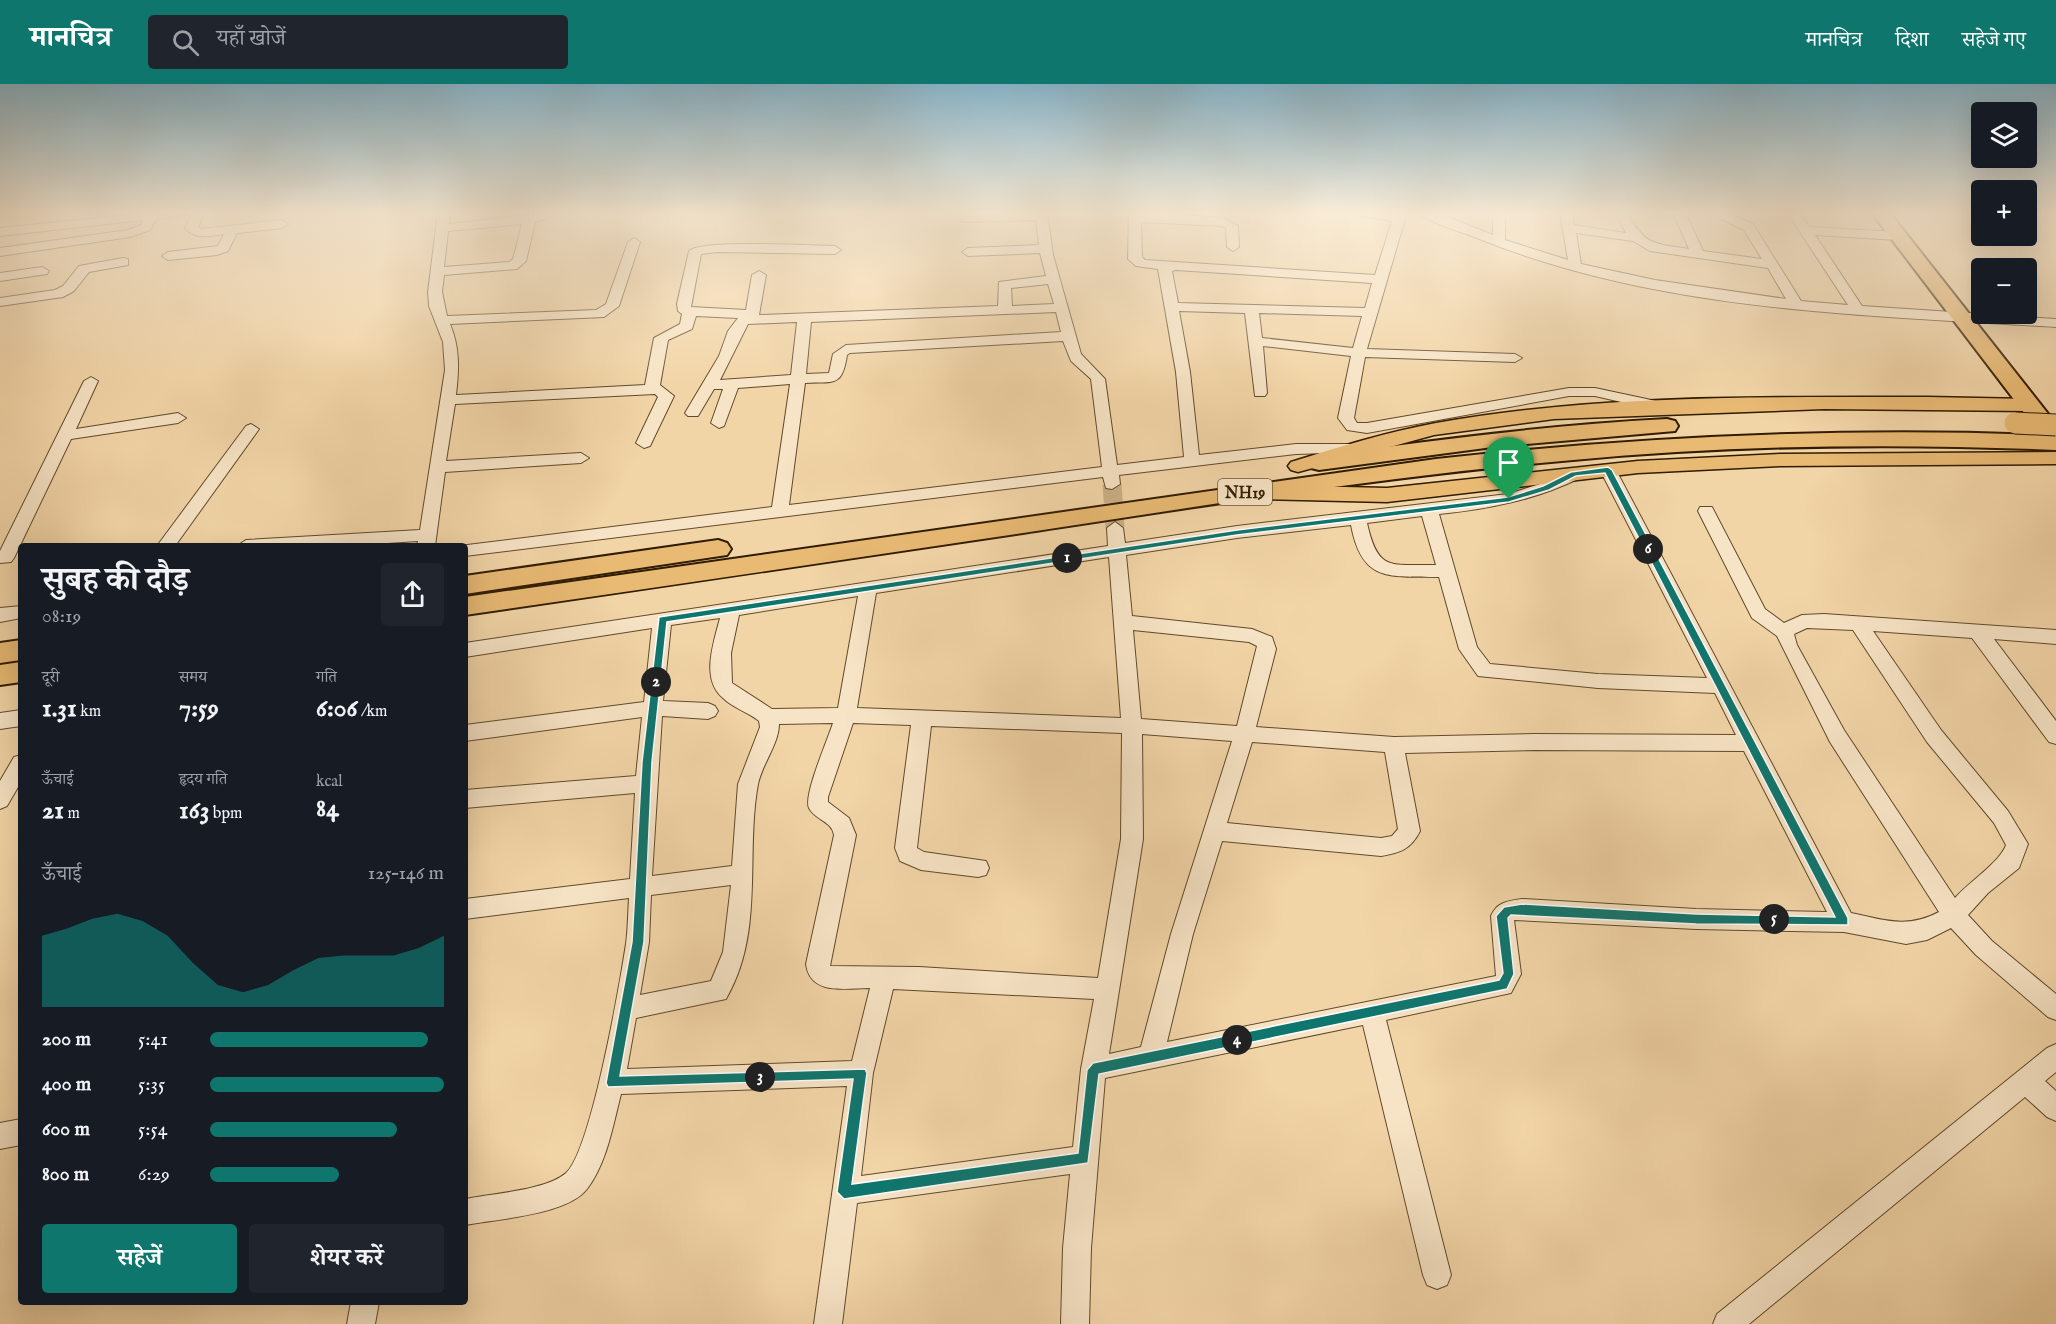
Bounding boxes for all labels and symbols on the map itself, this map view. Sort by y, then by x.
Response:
pin [1483,437,1534,499]
road number: NH19 [1218,479,1272,505]
pin: 6 [1633,534,1663,564]
pin: 1 [1052,543,1082,573]
pin: 2 [641,667,671,697]
pin: 5 [1759,904,1789,934]
pin: 4 [1222,1025,1252,1055]
pin: 3 [745,1062,775,1092]

